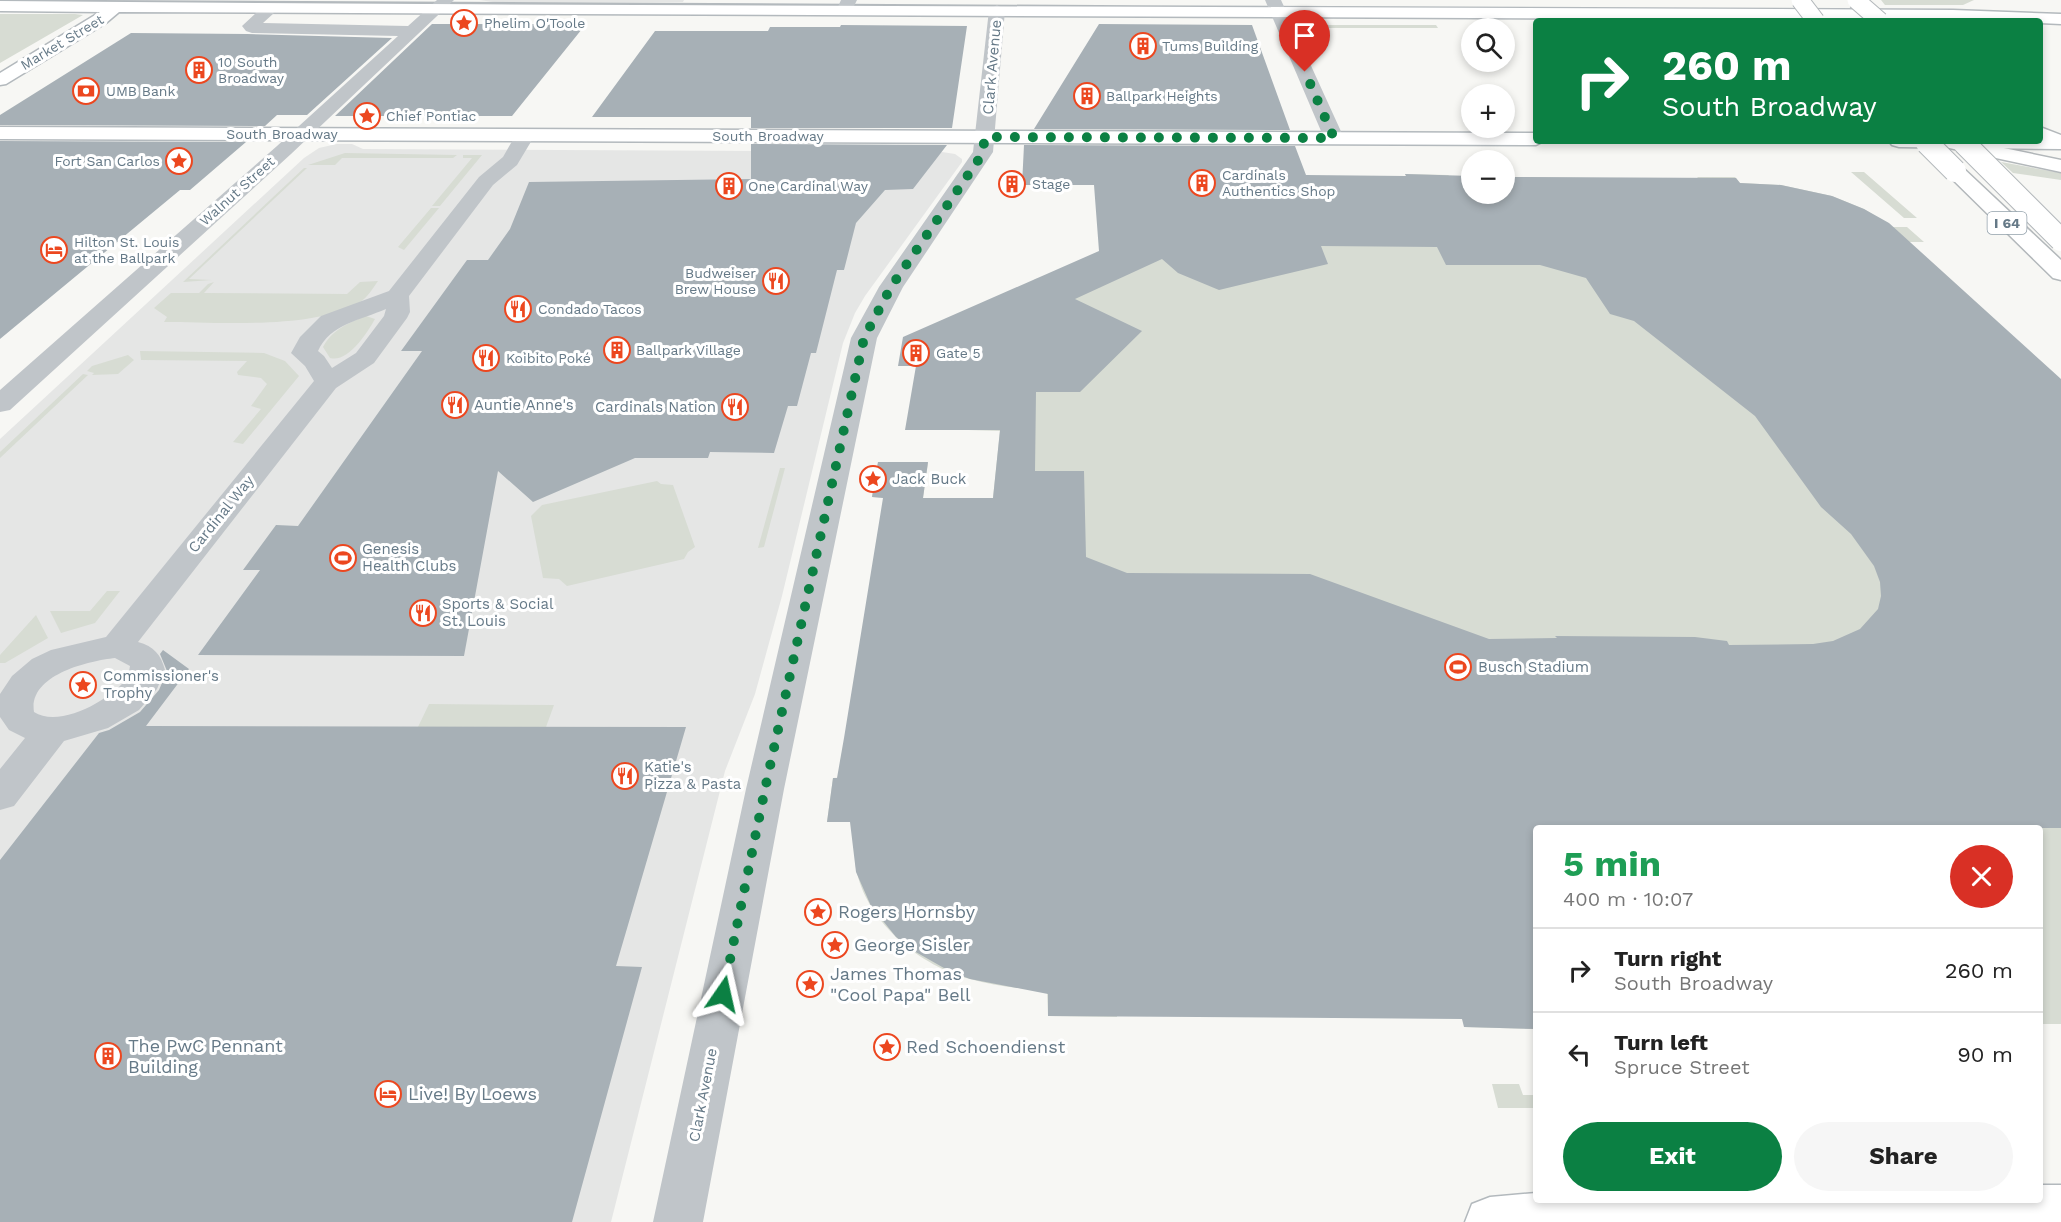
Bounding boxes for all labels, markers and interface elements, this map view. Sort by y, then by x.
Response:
place icon: Phelim O'Toole [449,8,479,38]
pin [1279,10,1330,72]
street label: Market Street [18,11,106,73]
place label: Phelim O'Toole [484,15,585,31]
map controls [1461,18,1515,204]
button: search [1461,18,1515,72]
street label: Clark Avenue [979,19,1005,115]
icon: arrive [1288,19,1321,52]
building icon: Tums Building [1128,31,1158,61]
place label: Tums Building [1162,38,1259,54]
text: 260 m [1662,41,1792,90]
icon: right [1563,42,1641,120]
place label: 10 South Broadway [218,54,285,86]
building icon: 10 South Broadway [184,55,214,85]
bank icon: UMB Bank [71,76,101,106]
building icon: Ballpark Heights [1072,81,1102,111]
place label: UMB Bank [106,83,176,99]
button: + [1461,84,1515,138]
place label: Ballpark Heights [1106,88,1218,104]
text: South Broadway [1662,91,1877,123]
place icon: Chief Pontiac [352,101,382,131]
place label: Chief Pontiac [386,108,477,124]
street label: South Broadway [226,126,338,142]
street label: South Broadway [712,128,824,144]
place icon: Fort San Carlos [164,146,194,176]
button: − [1461,150,1515,204]
place label: Fort San Carlos [54,153,160,169]
street label: Walnut Street [196,153,278,229]
place label: Cardinals Authentics Shop [1222,167,1335,199]
building icon: Cardinals Authentics Shop [1187,168,1217,198]
building icon: Stage [997,169,1027,199]
building icon: One Cardinal Way [714,171,744,201]
place label: Stage [1032,176,1070,192]
place label: One Cardinal Way [748,178,869,194]
road number: I 64 [1988,212,2026,234]
place label: Hilton St. Louis at the Ballpark [74,234,179,266]
hotel icon: Hilton St. Louis at the Ballpark [39,235,69,265]
place label: Budweiser Brew House [675,265,756,297]
restaurant icon: Budweiser Brew House [761,266,791,296]
restaurant icon: Condado Tacos [503,294,533,324]
place label: Condado Tacos [538,301,642,317]
building icon: Ballpark Village [602,335,632,365]
building icon: Gate 5 [901,338,931,368]
place label: Ballpark Village [636,342,741,358]
restaurant icon: Koibito Poké [471,343,501,373]
place label: Gate 5 [936,345,981,361]
place label: Koibito Poké [506,350,591,366]
restaurant icon: Auntie Anne's [440,390,470,420]
restaurant icon: Cardinals Nation [720,392,750,422]
place label: Auntie Anne's [474,396,574,414]
place label: Cardinals Nation [595,398,716,416]
place icon: Jack Buck [858,464,888,494]
place label: Jack Buck [892,470,967,488]
street label: Cardinal Way [184,472,258,556]
place label: Genesis Health Clubs [362,540,457,575]
sports icon: Genesis Health Clubs [328,543,358,573]
place label: Sports & Social St. Louis [442,595,554,630]
restaurant icon: Sports & Social St. Louis [408,598,438,628]
sports icon: Busch Stadium [1443,652,1473,682]
place label: Busch Stadium [1478,658,1589,676]
place label: Commissioner's Trophy [103,667,219,702]
place icon: Commissioner's Trophy [68,670,98,700]
place label: Katie's Pizza & Pasta [644,758,742,793]
restaurant icon: Katie's Pizza & Pasta [610,761,640,791]
text: 5 min [1563,843,1661,885]
button: close [1950,845,2013,908]
text: 400 m · 10:07 [1563,887,1693,911]
place icon: Rogers Hornsby [803,897,833,927]
place label: Rogers Hornsby [838,901,976,922]
place icon: George Sisler [820,930,850,960]
place label: George Sisler [854,934,970,955]
text: Turn right [1614,946,1721,971]
icon: right [1563,954,1596,987]
text: 260 m [1945,958,2013,983]
position arrow [691,962,755,1026]
place label: James Thomas "Cool Papa" Bell [830,963,971,1005]
place icon: James Thomas "Cool Papa" Bell [795,969,825,999]
text: South Broadway [1614,971,1773,995]
text: Turn left [1614,1030,1708,1055]
place icon: Red Schoendienst [872,1032,902,1062]
place label: The PwC Pennant Building [128,1035,283,1077]
place label: Red Schoendienst [906,1036,1066,1057]
icon: left [1563,1038,1596,1071]
building icon: The PwC Pennant Building [93,1041,123,1071]
text: 90 m [1957,1042,2013,1067]
street label: Clark Avenue [685,1047,721,1143]
text: Spruce Street [1614,1055,1750,1079]
hotel icon: Live! By Loews [373,1079,403,1109]
place label: Live! By Loews [408,1083,537,1104]
button: Exit [1563,1122,1782,1191]
button: Share [1794,1122,2013,1191]

